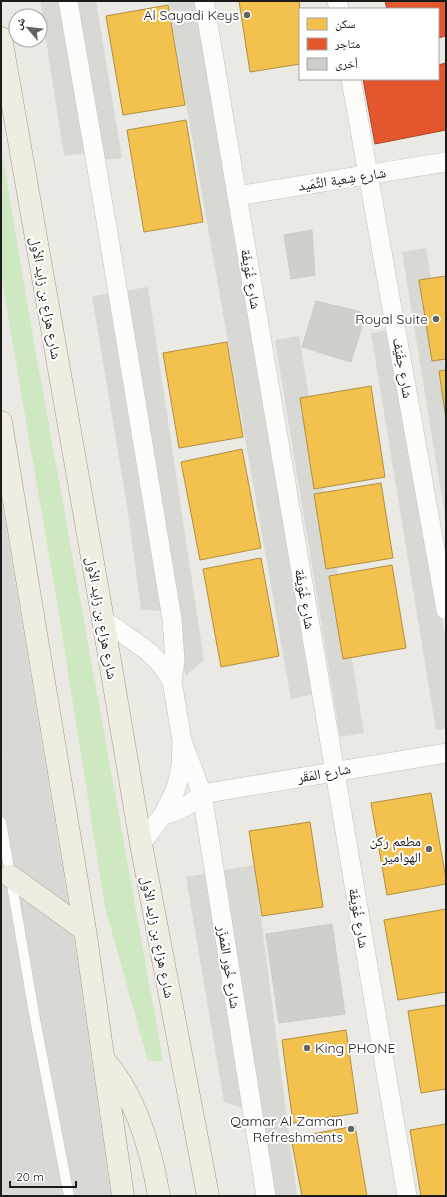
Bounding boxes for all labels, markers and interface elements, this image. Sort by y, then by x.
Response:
place label: Al Sayadi Keys [143,6,239,24]
north arrow [8,8,48,48]
legend [299,8,439,80]
marker: Al Sayadi Keys [242,10,252,20]
text: ش [10,15,29,32]
text: سكن [335,16,356,31]
text: متاجر [334,36,360,51]
text: أخرى [335,56,358,71]
street label: شارع شِعبة الثِّمَيد [297,163,387,196]
street label: شارع هزاع بن زايد الأول [25,235,66,361]
street label: شارع غُوَيفَة [236,248,265,311]
place label: Royal Suite [355,310,428,328]
marker: Royal Suite [431,314,441,324]
street label: شارع حِفَيّف [388,336,417,400]
street label: شارع هزاع بن زايد الأول [81,555,122,681]
street label: شارع غُوَيفَة [290,568,319,631]
street label: شارع المَقَر [295,759,352,788]
place label: مطعم ركن الهوامير [369,832,421,866]
marker: مطعم ركن الهوامير [424,844,434,854]
street label: شارع هزاع بن زايد الأول [136,874,179,1000]
street label: شارع غُوَيفَة [344,887,373,950]
street label: شارع خُور المَمزَر [212,923,244,1010]
place label: King PHONE [315,1039,395,1057]
marker: King PHONE [302,1043,312,1053]
place label: Qamar Al Zaman Refreshments [230,1112,343,1146]
marker: Qamar Al Zaman Refreshments [346,1124,356,1134]
scale bar [10,1163,76,1189]
text: 20 m [16,1169,44,1184]

